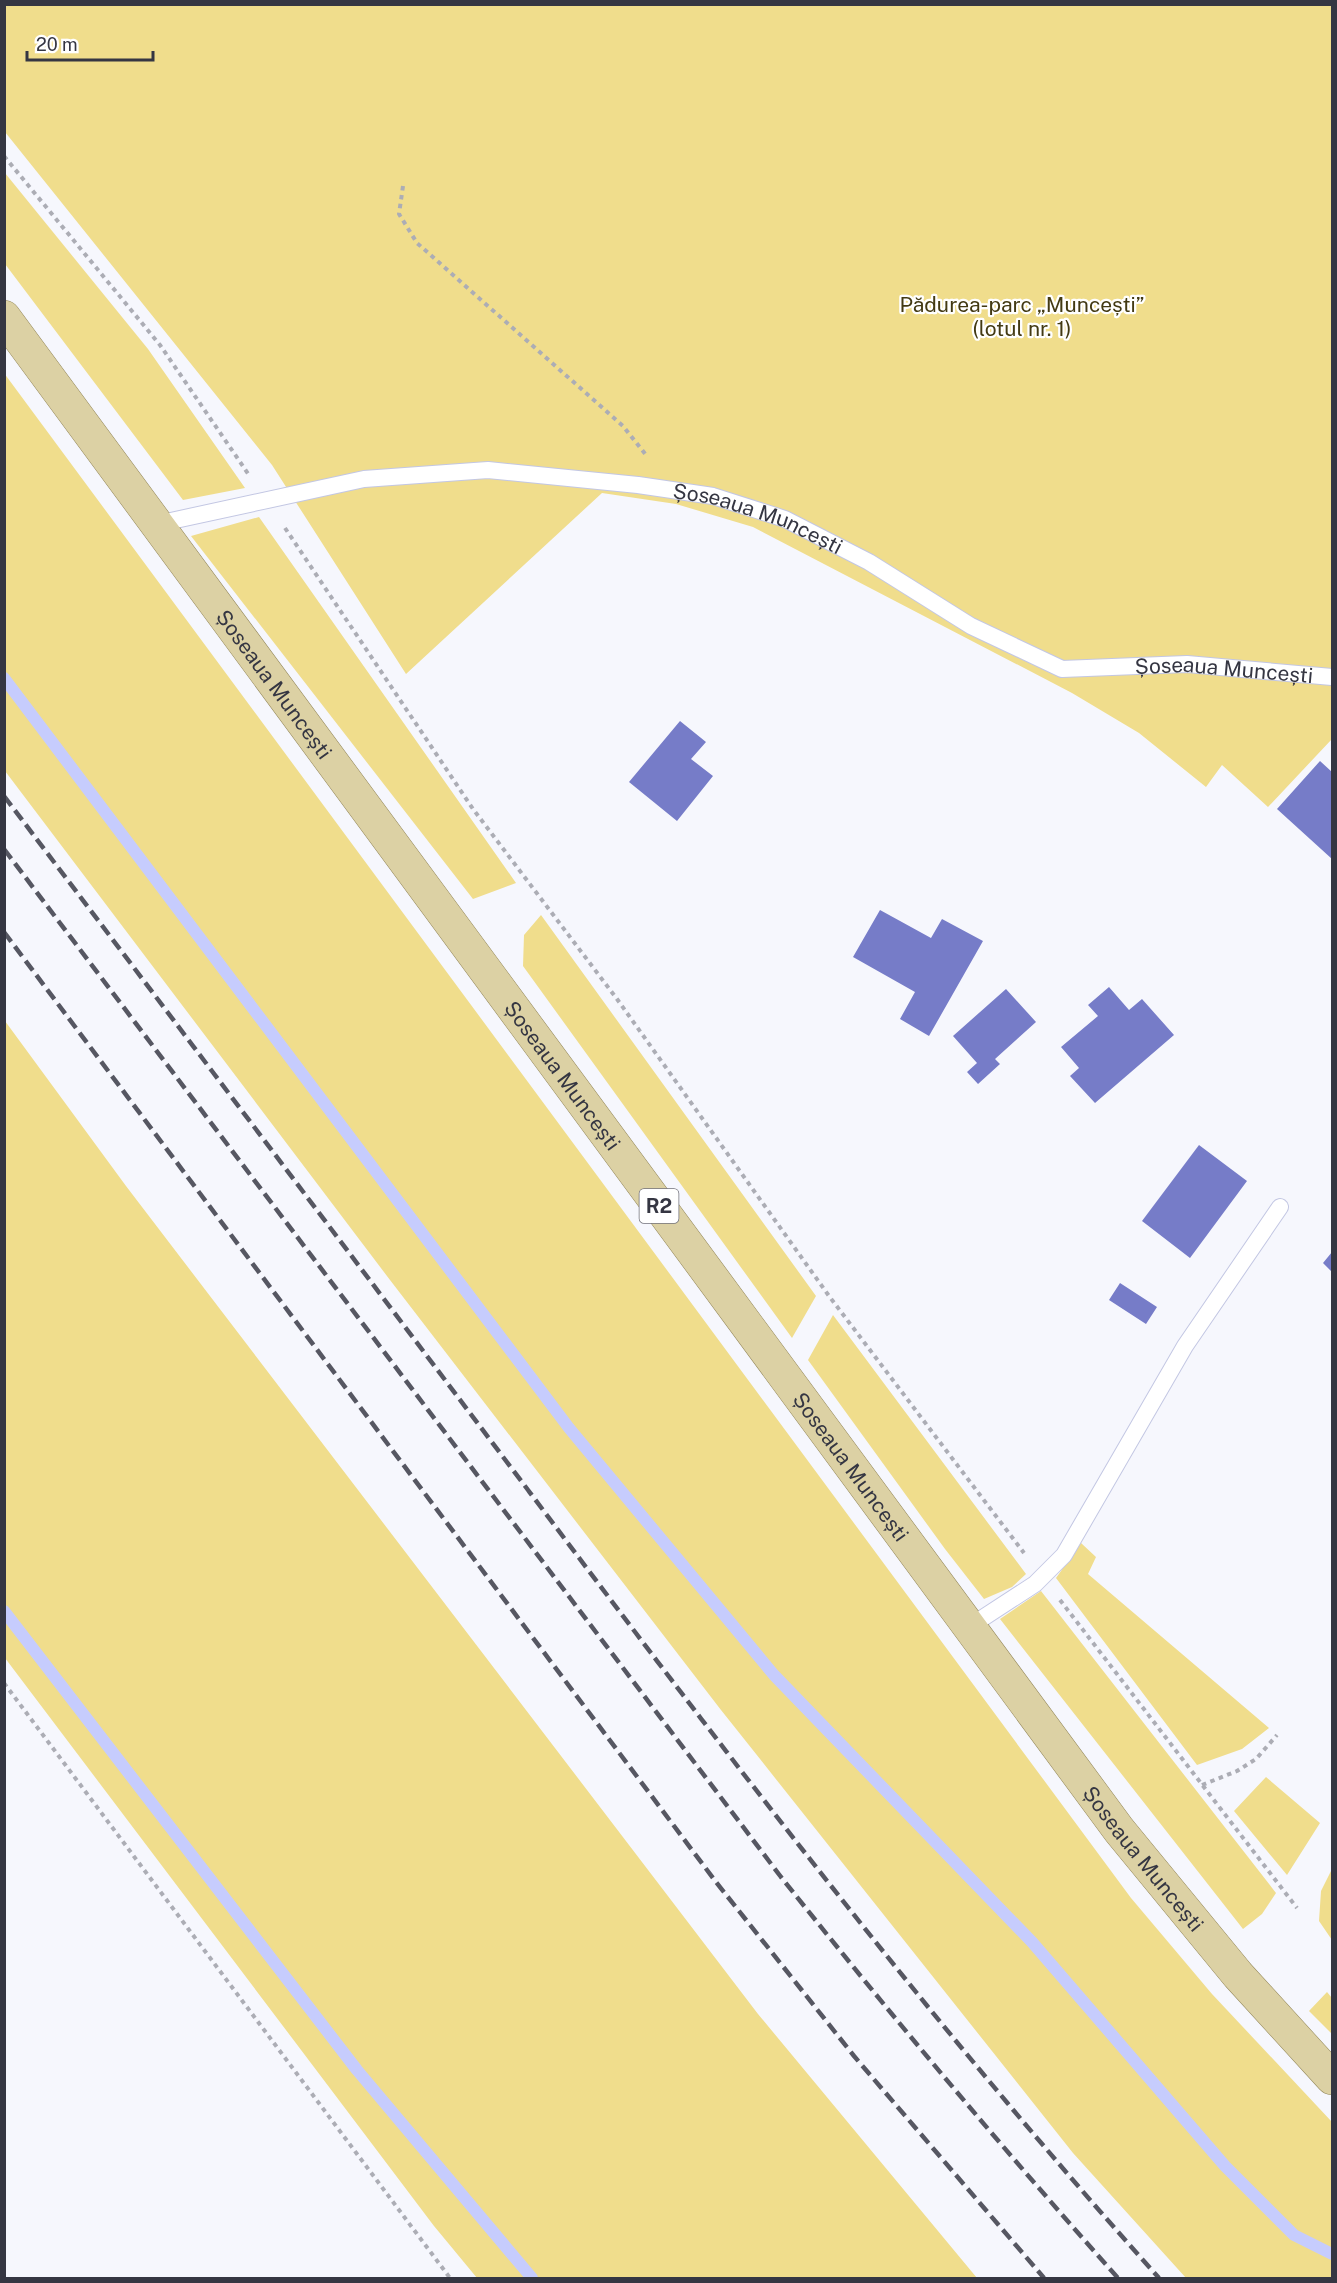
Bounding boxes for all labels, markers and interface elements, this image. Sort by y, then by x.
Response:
scale bar [27,24,153,62]
text: 20 m [36,34,78,55]
park label: Pădurea-parc „Muncești” (lotul nr. 1) [900,292,1144,341]
street label: Șoseaua Muncești [671,478,847,559]
street label: Șoseaua Muncești [211,605,338,764]
street label: Șoseaua Muncești [1134,651,1314,688]
street label: Șoseaua Muncești [500,996,626,1155]
road number: R2 [640,1189,678,1223]
street label: Șoseaua Muncești [788,1387,914,1546]
street label: Șoseaua Muncești [1078,1781,1209,1936]

